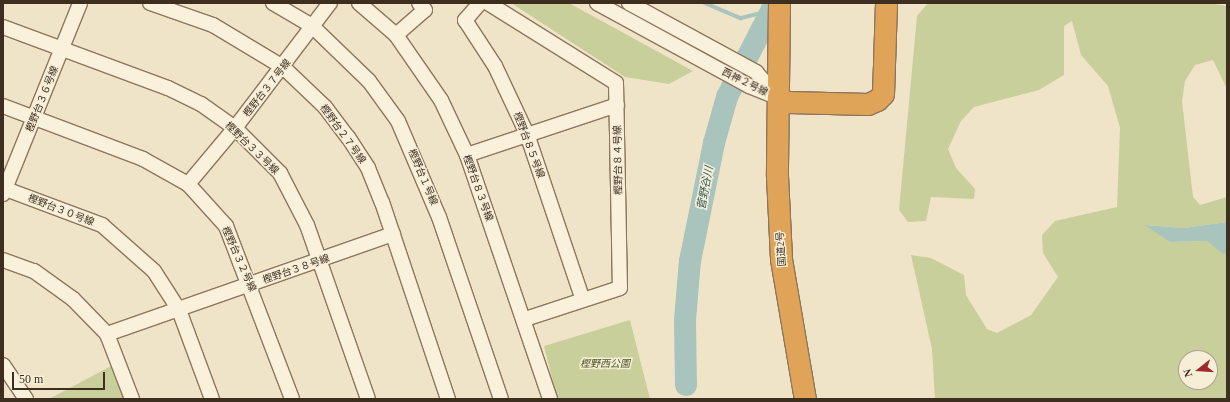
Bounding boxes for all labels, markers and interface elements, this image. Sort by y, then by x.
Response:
street label: 樫野台３７号線 [241,57,293,119]
street label: 樫野台３６号線 [23,64,61,134]
street label: 西神２号線 [720,66,770,98]
street label: 樫野台２７号線 [318,102,368,166]
street label: 樫野台８５号線 [511,110,547,180]
street label: 樫野台３３号線 [223,119,281,177]
street label: 樫野台８４号線 [611,125,625,195]
street label: 樫野台１号線 [406,147,440,207]
street label: 樫野台８３号線 [460,153,496,223]
water label: 菅野谷川 [694,165,716,211]
street label: 樫野台３０号線 [26,192,96,228]
street label: 樫野台３２号線 [219,225,259,293]
street label: 国道2号 [774,231,788,267]
street label: 樫野台３８号線 [261,252,331,286]
north arrow [1178,350,1218,390]
park label: 樫野西公園 [580,358,630,370]
scale bar [14,364,107,390]
text: N [1181,368,1194,379]
text: 50 m [19,372,43,386]

